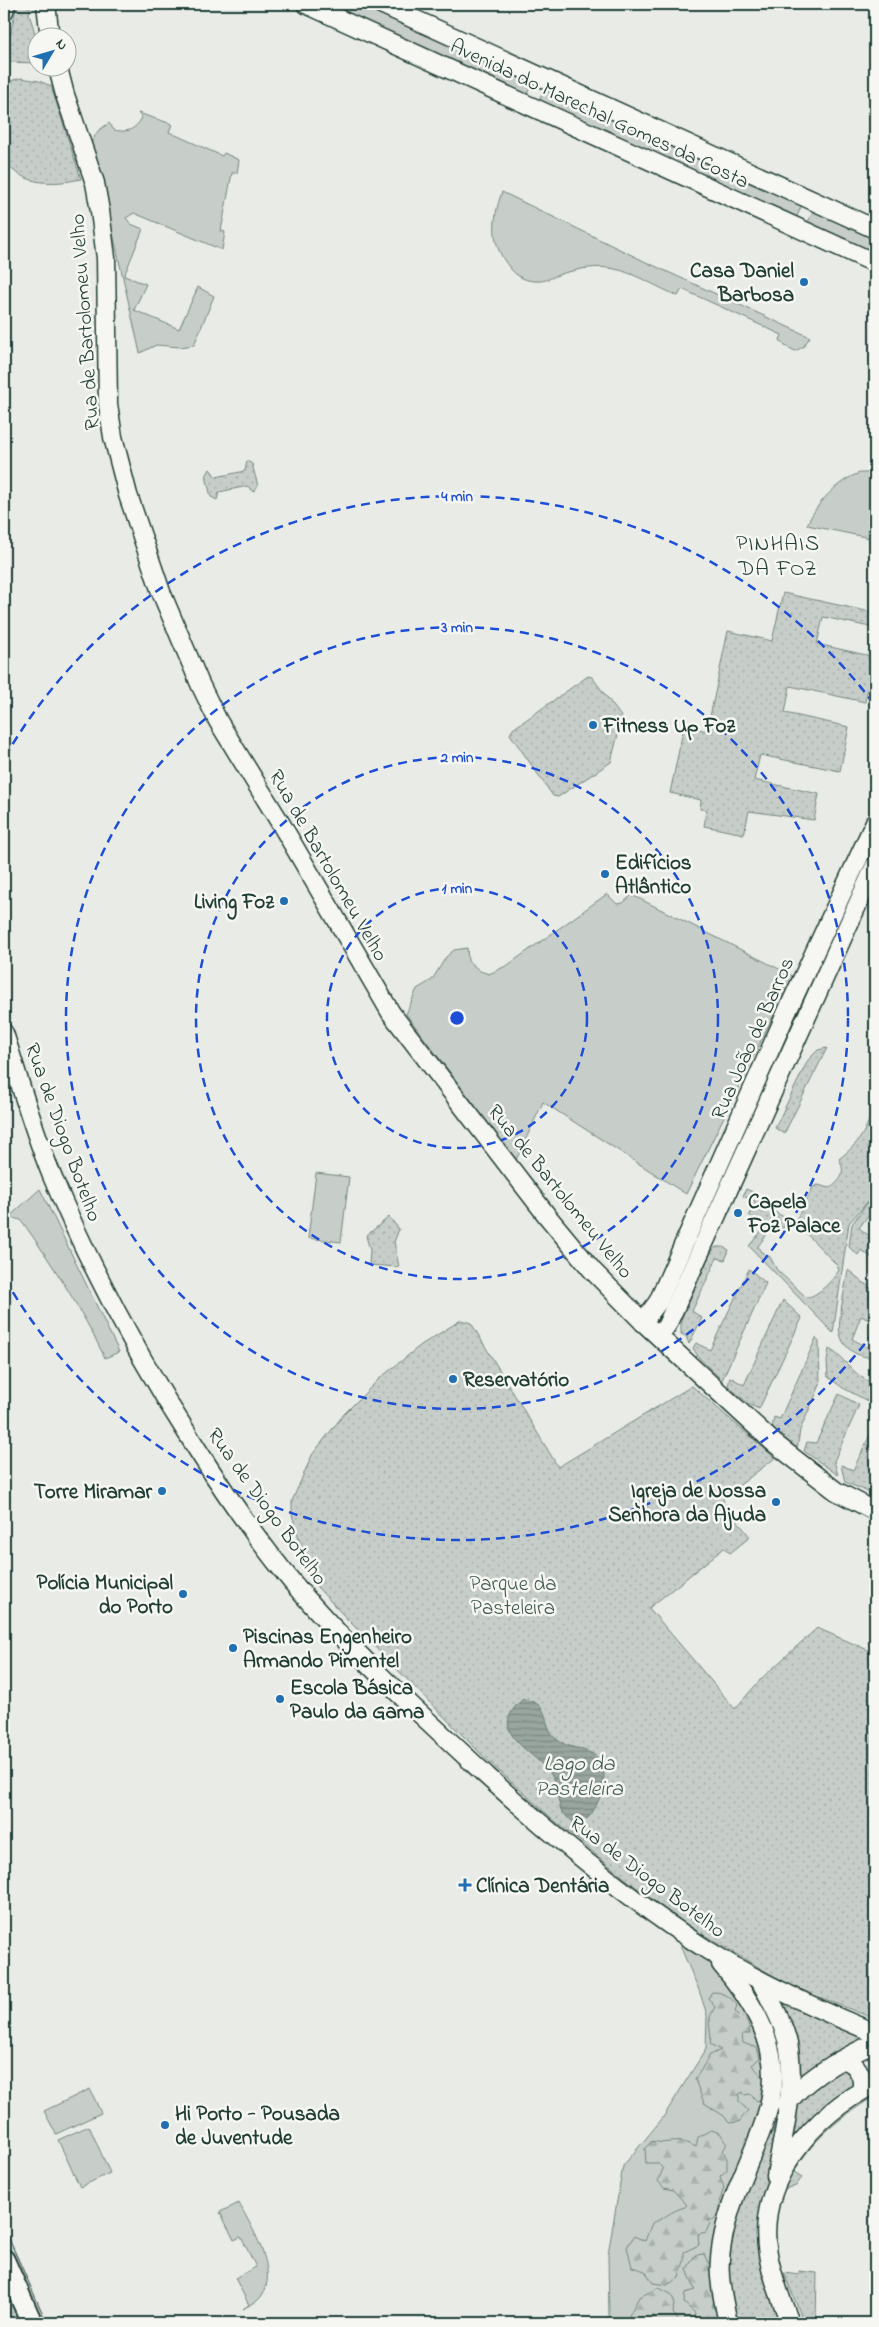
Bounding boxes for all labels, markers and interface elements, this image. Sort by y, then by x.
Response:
north arrow [28,28,78,78]
street label: Avenida do Marechal Gomes da Costa [445,32,754,197]
text: N [50,35,72,55]
street label: Rua de Bartolomeu Velho [63,213,109,431]
place label: Casa Daniel Barbosa [690,257,794,311]
marker: Casa Daniel Barbosa [798,276,810,288]
text: 4 min [440,486,473,508]
district label: PINHAIS DA FOZ [736,529,820,586]
text: 3 min [440,617,473,639]
place label: Fitness Up Foz [602,712,736,742]
marker: Fitness Up Foz [587,719,599,731]
text: 2 min [440,747,474,769]
street label: Rua de Bartolomeu Velho [260,765,395,968]
place label: Edifícios Atlântico [615,849,692,903]
marker: Edifícios Atlântico [599,868,611,880]
text: 1 min [442,878,473,900]
place label: Living Foz [194,888,275,920]
marker: Living Foz [278,895,290,907]
street label: Rua João de Barros [705,953,803,1125]
centre of rings [448,1009,466,1027]
street label: Rua de Diogo Botelho [14,1039,108,1227]
street label: Rua de Bartolomeu Velho [480,1098,639,1286]
place label: Capela Foz Palace [747,1188,841,1242]
marker: Capela Foz Palace [732,1207,744,1219]
place label: Reservatório [463,1366,569,1396]
marker: Reservatório [447,1373,459,1385]
street label: Rua de Diogo Botelho [197,1422,334,1593]
place label: Igreja de Nossa Senhora da Ajuda [608,1477,766,1531]
place label: Torre Miramar [34,1478,152,1508]
marker: Torre Miramar [156,1485,168,1497]
marker: Igreja de Nossa Senhora da Ajuda [770,1496,782,1508]
place label: Polícia Municipal do Porto [37,1569,173,1623]
park label: Parque da Pasteleira [469,1570,557,1624]
marker: Polícia Municipal do Porto [177,1588,189,1600]
place label: Piscinas Engenheiro Armando Pimentel [243,1623,412,1677]
marker: Piscinas Engenheiro Armando Pimentel [227,1642,239,1654]
place label: Escola Básica Paulo da Gama [290,1674,424,1728]
marker: Escola Básica Paulo da Gama [274,1693,286,1705]
water label: Lago da Pasteleira [535,1749,624,1806]
street label: Rua de Diogo Botelho [561,1809,731,1948]
place label: Clínica Dentária [476,1872,609,1902]
marker: Clínica Dentária [458,1878,472,1892]
place label: Hi Porto - Pousada de Juventude [175,2100,340,2154]
marker: Hi Porto - Pousada de Juventude [159,2119,171,2131]

